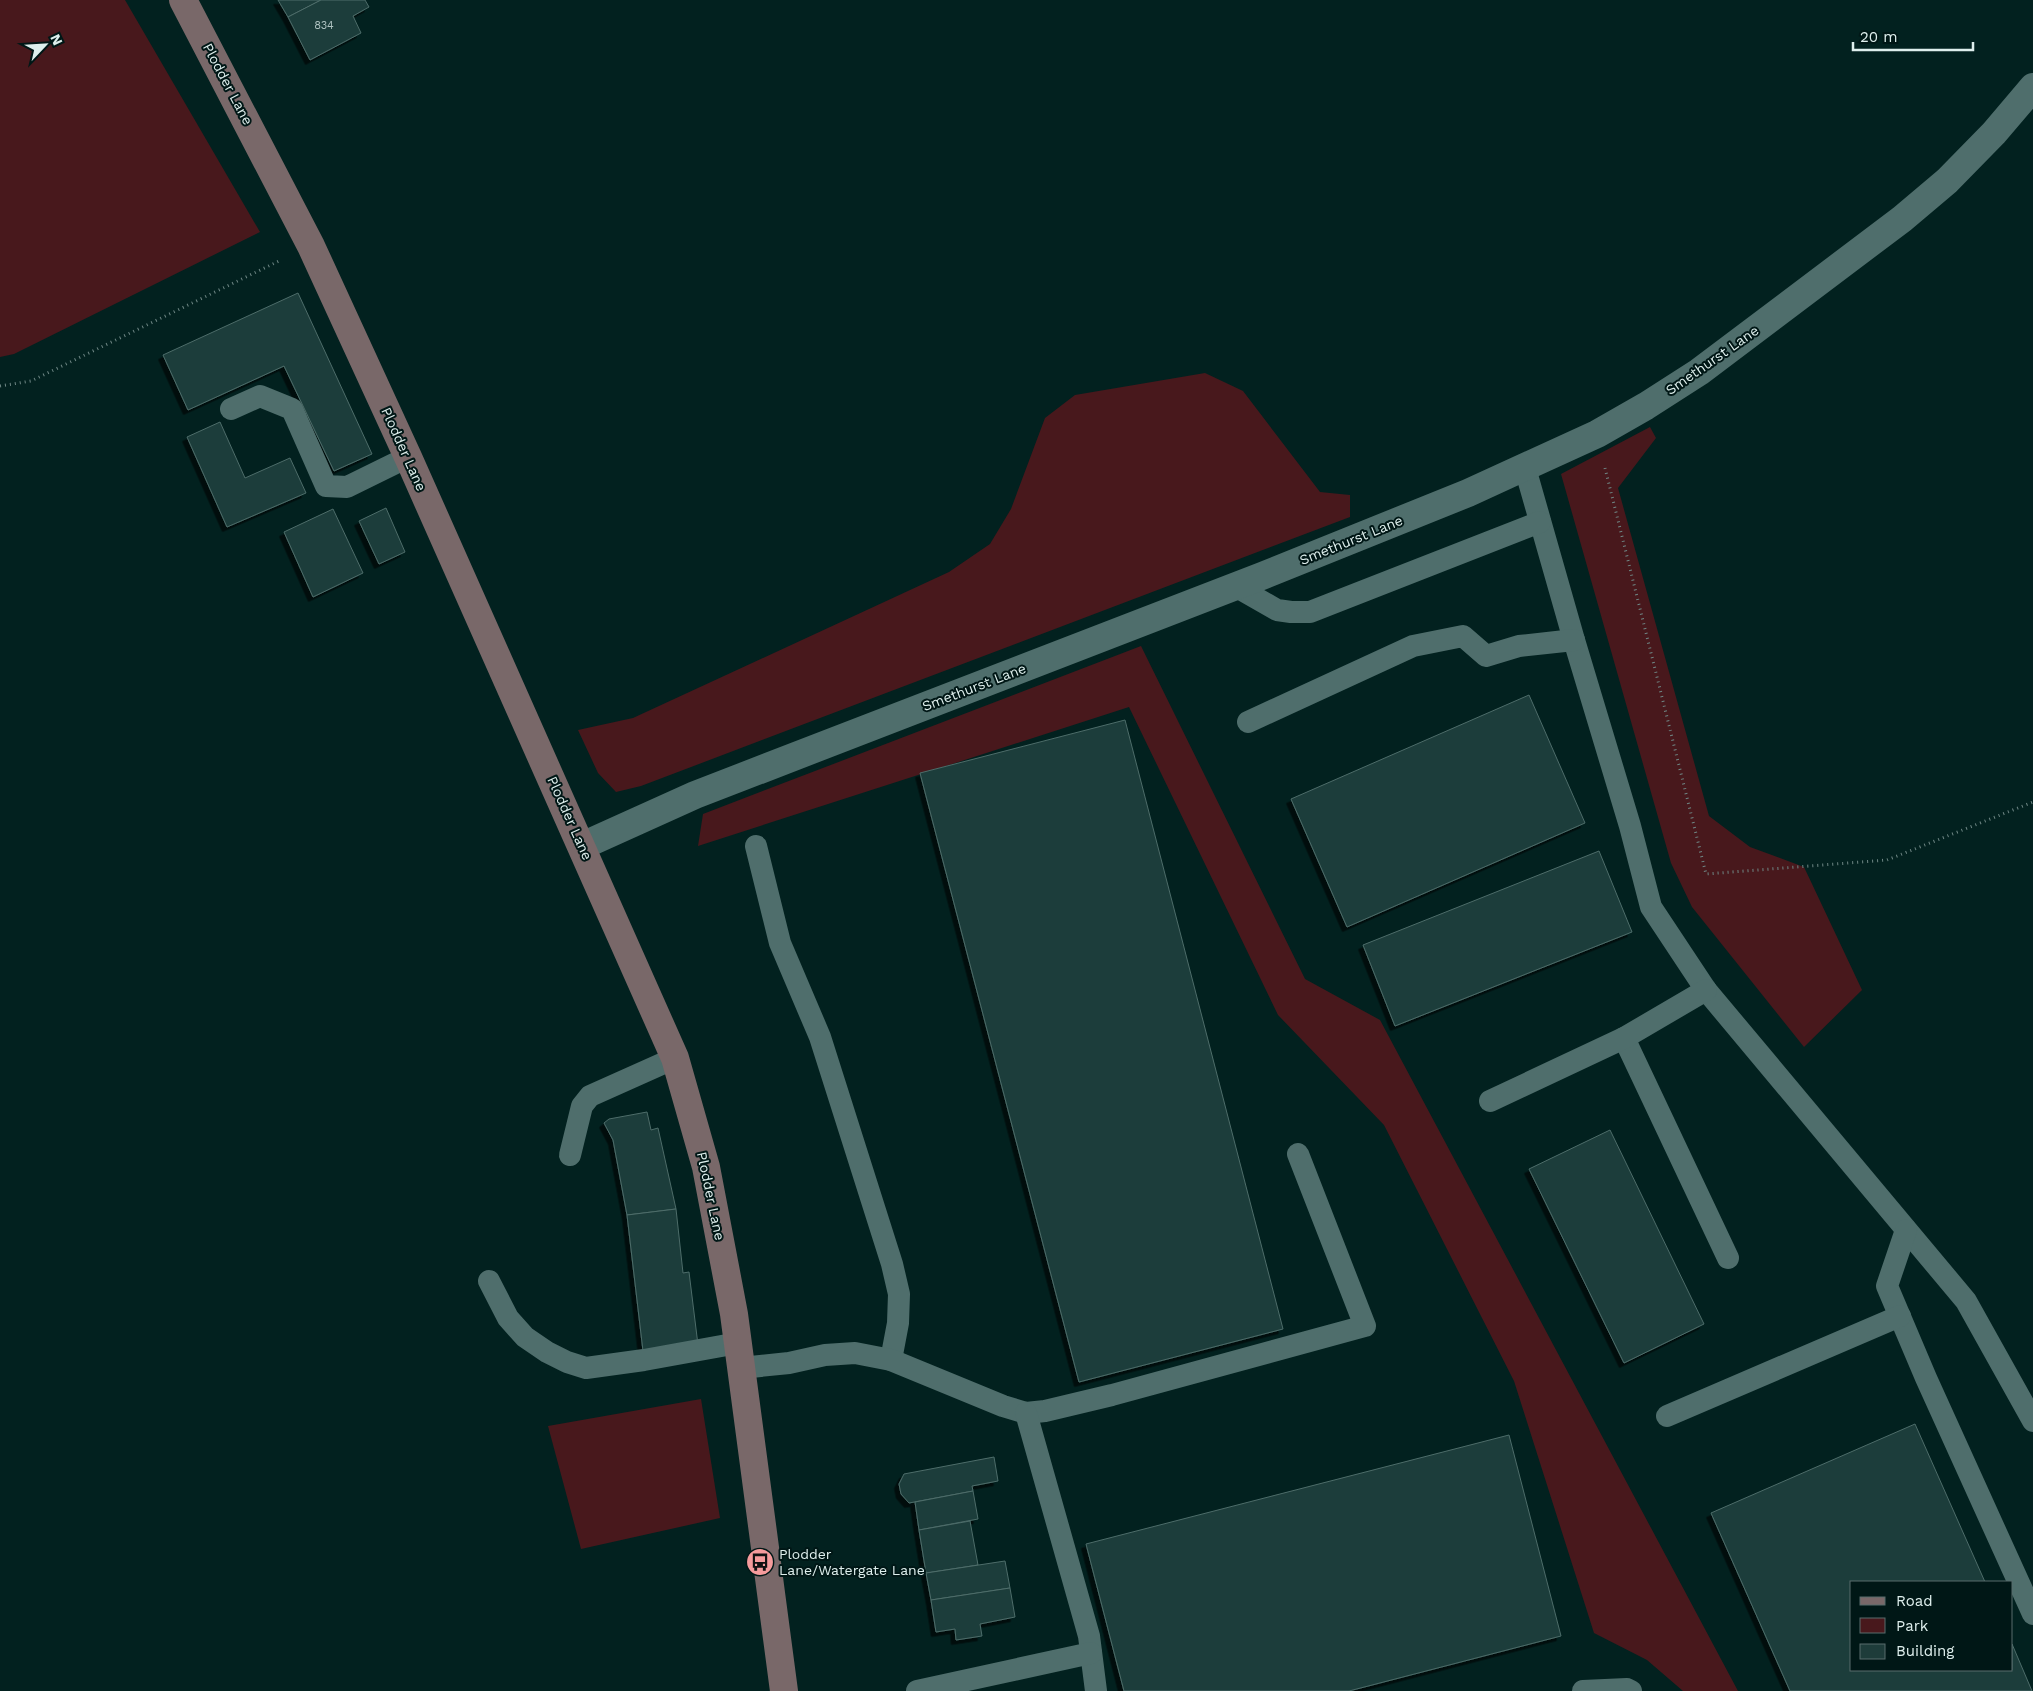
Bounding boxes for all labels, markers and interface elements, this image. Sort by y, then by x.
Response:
house number: 834 [314,19,334,32]
north arrow [20,20,70,70]
scale bar [1853,20,1973,52]
text: 20 m [1860,28,1898,46]
text: N [47,31,66,48]
street label: Plodder Lane [200,40,256,128]
street label: Smethurst Lane [1662,322,1762,398]
street label: Plodder Lane [378,405,430,493]
street label: Smethurst Lane [1297,512,1405,568]
street label: Smethurst Lane [920,660,1028,714]
street label: Plodder Lane [544,774,596,862]
street label: Plodder Lane [694,1150,728,1242]
place label: Plodder Lane/Watergate Lane [779,1546,925,1578]
bus stop icon: Plodder Lane/Watergate Lane [745,1547,775,1577]
legend [1850,1581,2013,1671]
text: Road [1896,1592,1933,1610]
text: Park [1896,1617,1929,1635]
text: Building [1896,1642,1954,1660]

